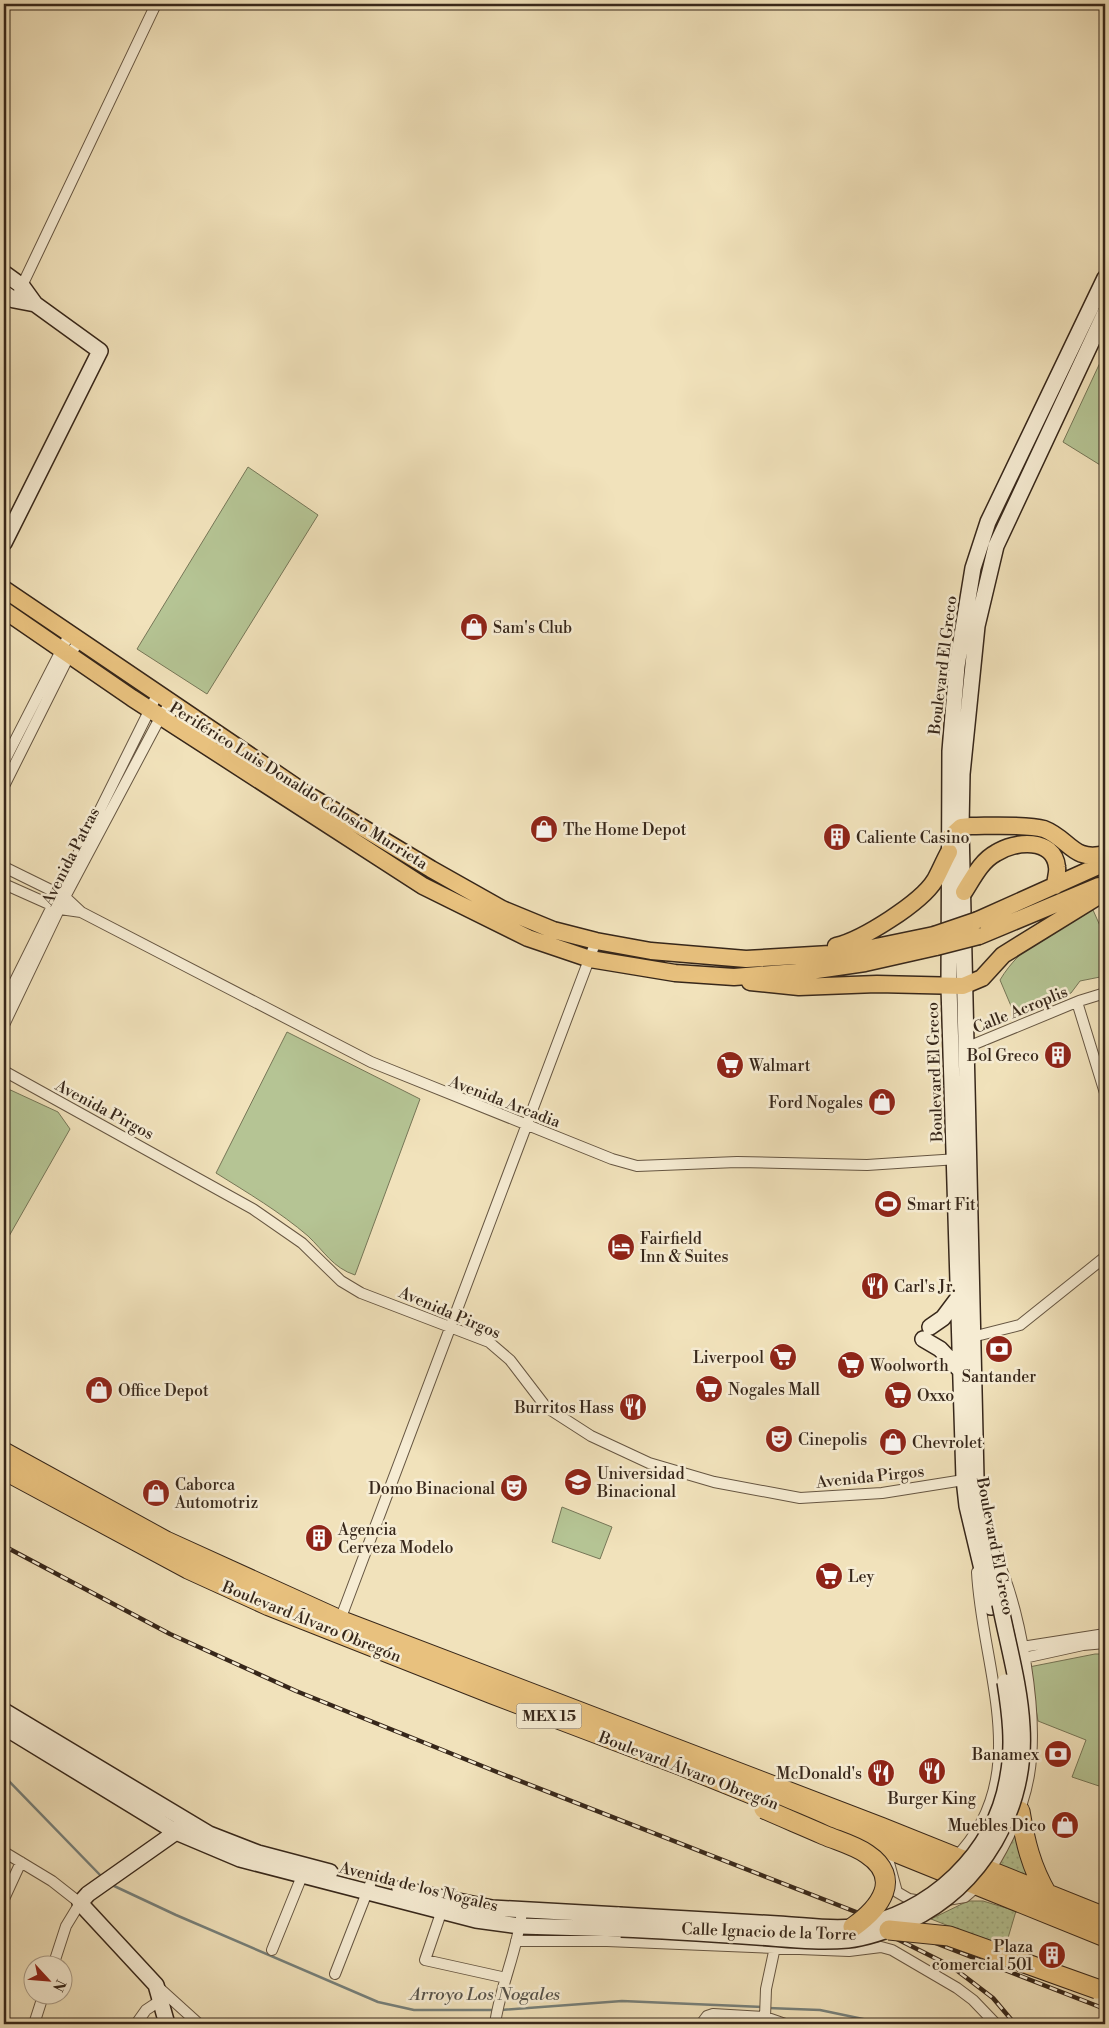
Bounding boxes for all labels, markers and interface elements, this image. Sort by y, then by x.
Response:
street label: Boulevard El Greco [924,594,961,737]
shop icon: Sam's Club [459,612,489,642]
place label: Sam's Club [493,618,572,638]
street label: Periférico Luis Donaldo Colosio Murrieta [166,698,432,875]
street label: Avenida Patras [37,804,104,910]
shop icon: The Home Depot [529,814,559,844]
place label: The Home Depot [563,820,687,840]
building icon: Caliente Casino [822,822,852,852]
place label: Caliente Casino [856,828,970,848]
street label: Calle Acroplis [970,982,1071,1038]
street label: Boulevard El Greco [923,1002,947,1143]
building icon: Bol Greco [1043,1040,1073,1070]
place label: Bol Greco [966,1046,1039,1066]
supermarket icon: Walmart [715,1050,745,1080]
place label: Walmart [748,1056,811,1076]
street label: Avenida Arcadia [445,1071,564,1133]
street label: Avenida Pirgos [51,1075,157,1144]
shop icon: Ford Nogales [867,1087,897,1117]
place label: Ford Nogales [769,1093,863,1113]
sports icon: Smart Fit [873,1189,903,1219]
place label: Smart Fit [907,1195,976,1215]
place label: Fairfield Inn & Suites [640,1229,729,1267]
hotel icon: Fairfield Inn & Suites [606,1232,636,1262]
restaurant icon: Carl's Jr. [860,1271,890,1301]
place label: Carl's Jr. [894,1277,956,1297]
street label: Avenida Pirgos [395,1282,503,1343]
bank icon: Santander [984,1334,1014,1364]
supermarket icon: Liverpool [768,1342,798,1372]
place label: Liverpool [693,1348,764,1368]
supermarket icon: Woolworth [836,1350,866,1380]
place label: Woolworth [869,1356,949,1376]
place label: Santander [962,1367,1036,1387]
supermarket icon: Nogales Mall [694,1374,724,1404]
shop icon: Office Depot [84,1375,114,1405]
place label: Nogales Mall [728,1380,820,1400]
supermarket icon: Oxxo [883,1380,913,1410]
place label: Office Depot [118,1381,209,1401]
place label: Oxxo [917,1386,954,1406]
restaurant icon: Burritos Hass [618,1392,648,1422]
place label: Burritos Hass [513,1398,614,1418]
theatre icon: Cinepolis [764,1424,794,1454]
shop icon: Chevrolet [878,1427,908,1457]
place label: Cinepolis [798,1430,867,1450]
place label: Chevrolet [912,1433,983,1453]
street label: Avenida Pirgos [814,1461,925,1493]
place label: Universidad Binacional [596,1464,685,1502]
school or university icon: Universidad Binacional [563,1467,593,1497]
theatre icon: Domo Binacional [499,1473,529,1503]
place label: Caborca Automotriz [174,1475,258,1513]
street label: Boulevard El Greco [972,1475,1018,1617]
shop icon: Caborca Automotriz [141,1478,171,1508]
place label: Domo Binacional [368,1479,495,1499]
place label: Agencia Cerveza Modelo [337,1520,454,1558]
building icon: Agencia Cerveza Modelo [304,1523,334,1553]
supermarket icon: Ley [814,1561,844,1591]
place label: Ley [848,1567,875,1587]
street label: Boulevard Álvaro Obregón [218,1575,405,1667]
road number: MEX 15 [516,1704,582,1728]
street label: Boulevard Álvaro Obregón [595,1725,783,1815]
bank icon: Banamex [1043,1739,1073,1769]
place label: Banamex [971,1745,1040,1765]
restaurant icon: Burger King [917,1756,947,1786]
restaurant icon: McDonald's [866,1758,896,1788]
place label: McDonald's [776,1764,862,1784]
place label: Burger King [887,1789,977,1809]
shop icon: Muebles Dico [1050,1810,1080,1840]
place label: Muebles Dico [948,1816,1046,1836]
street label: Avenida de los Nogales [336,1857,500,1916]
street label: Calle Ignacio de la Torre [681,1919,857,1945]
place label: Plaza comercial 501 [932,1937,1034,1975]
building icon: Plaza comercial 501 [1037,1940,1067,1970]
north arrow [22,1956,72,2006]
text: N [48,1976,69,1994]
water label: Arroyo Los Nogales [408,1983,560,2006]

